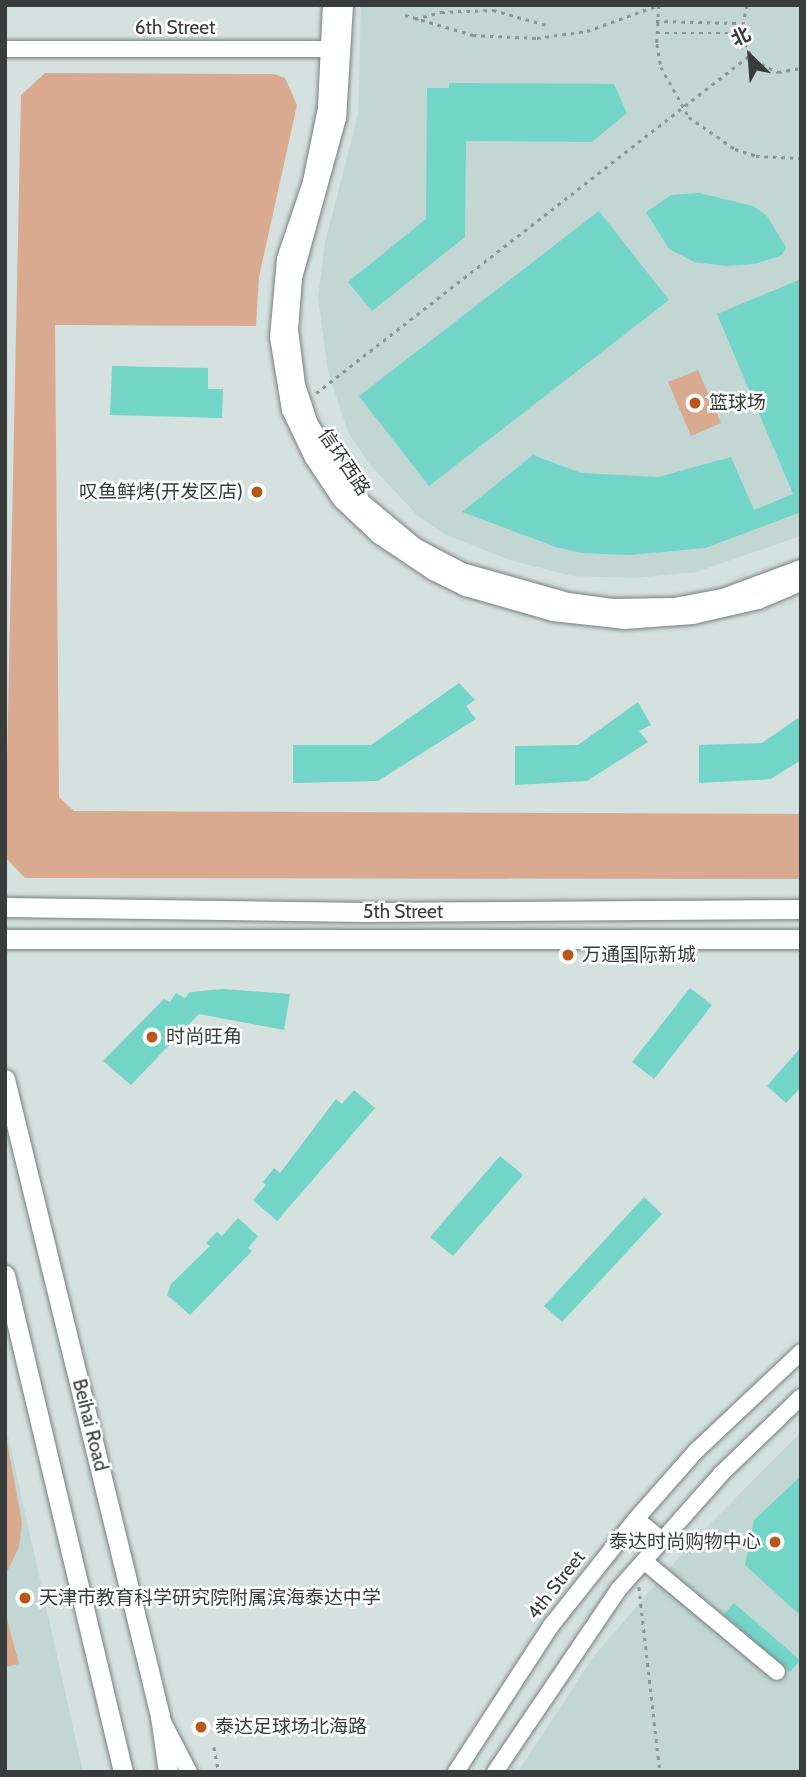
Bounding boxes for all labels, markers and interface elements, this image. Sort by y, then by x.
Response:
street label: 6th Street [135,17,215,39]
north arrow [715,21,785,91]
text: 北 [727,22,754,51]
place label: 篮球场 [709,392,766,414]
marker: 篮球场 [687,395,703,411]
street label: 信环西路 [313,424,375,500]
place label: 叹鱼鲜烤(开发区店) [79,481,243,503]
marker: 叹鱼鲜烤(开发区店) [249,484,265,500]
street label: 5th Street [363,901,443,923]
place label: 万通国际新城 [582,944,696,966]
marker: 万通国际新城 [560,947,576,963]
place label: 时尚旺角 [166,1026,242,1048]
marker: 时尚旺角 [144,1029,160,1045]
street label: Beihai Road [68,1377,112,1473]
place label: 泰达时尚购物中心 [609,1531,761,1553]
marker: 泰达时尚购物中心 [767,1534,783,1550]
street label: 4th Street [522,1546,590,1624]
place label: 天津市教育科学研究院附属滨海泰达中学 [39,1587,381,1609]
marker: 天津市教育科学研究院附属滨海泰达中学 [17,1590,33,1606]
place label: 泰达足球场北海路 [215,1716,367,1738]
marker: 泰达足球场北海路 [193,1719,209,1735]

